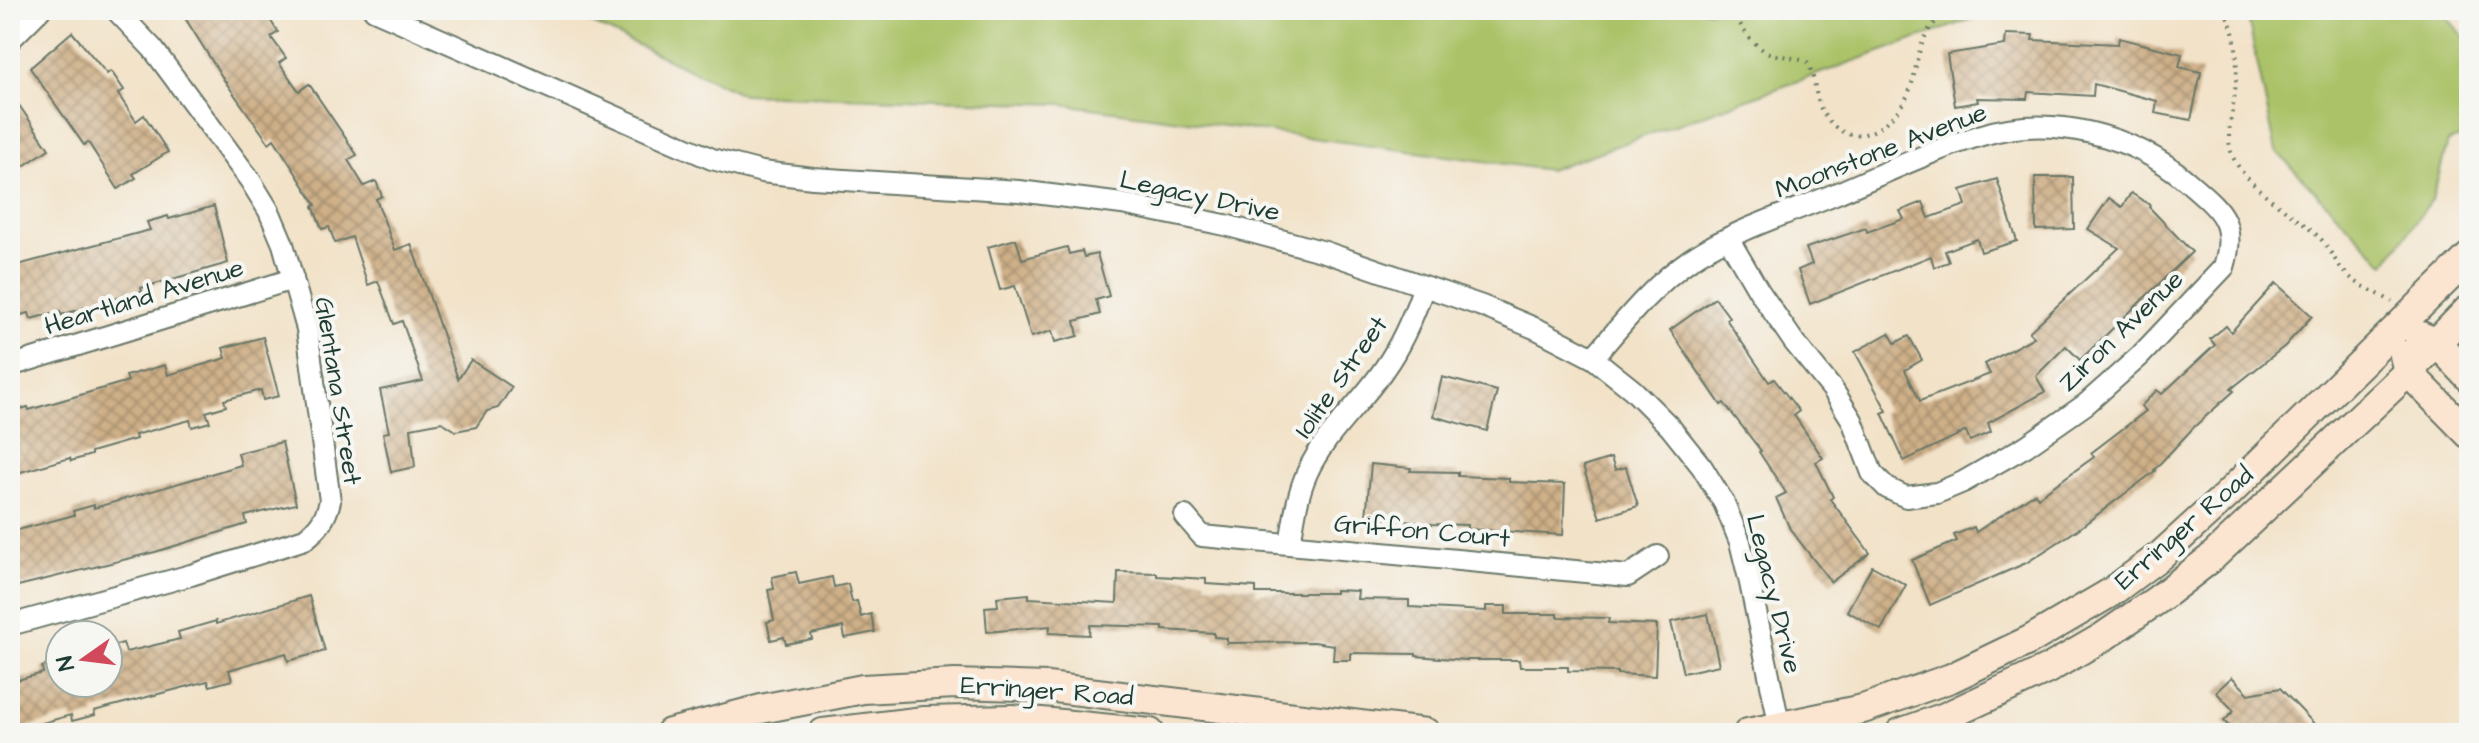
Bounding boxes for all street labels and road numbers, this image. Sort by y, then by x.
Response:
street label: Moonstone Avenue [1770,94,1992,208]
street label: Legacy Drive [1116,161,1283,232]
street label: Heartland Avenue [40,250,248,344]
street label: Ziron Avenue [2051,262,2191,400]
street label: Glentana Street [305,294,371,488]
street label: Iolite Street [1286,308,1397,445]
street label: Erringer Road [2107,458,2262,600]
street label: Griffon Court [1333,505,1512,557]
street label: Legacy Drive [1735,511,1811,678]
street label: Erringer Road [959,667,1135,717]

